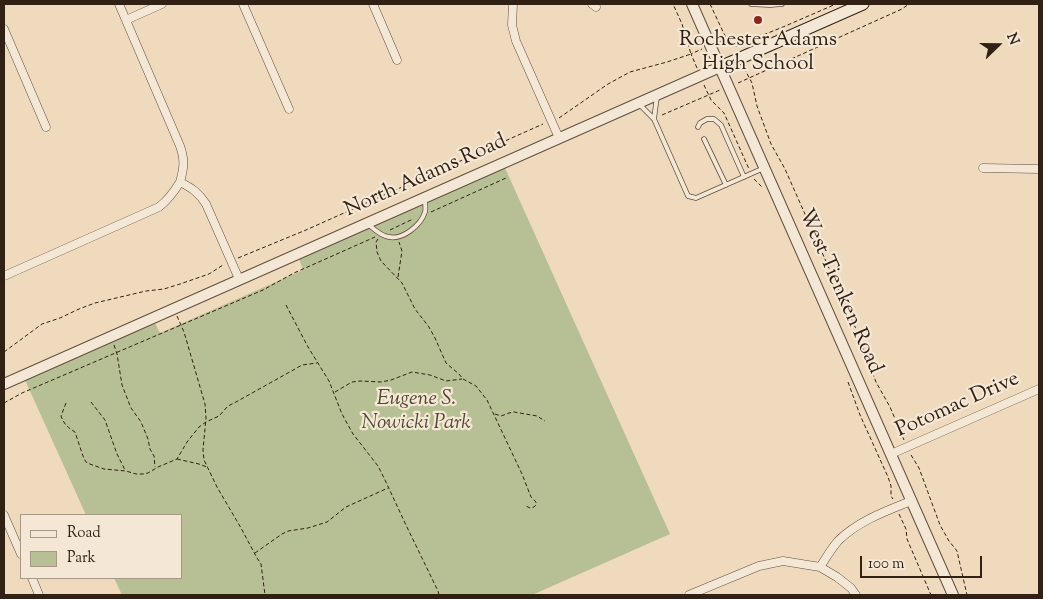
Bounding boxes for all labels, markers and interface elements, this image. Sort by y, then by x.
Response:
marker: Rochester Adams High School [752,14,764,26]
north arrow [973,20,1023,70]
place label: Rochester Adams High School [679,28,837,78]
text: N [1001,30,1023,48]
street label: North Adams Road [341,130,511,224]
street label: West Tienken Road [791,206,887,378]
street label: Potomac Drive [892,368,1024,444]
park label: Eugene S. Nowicki Park [361,387,471,437]
legend [20,514,182,579]
text: Road [67,523,101,544]
scale bar [863,546,986,578]
text: Park [67,548,96,569]
text: 100 m [868,554,904,575]

